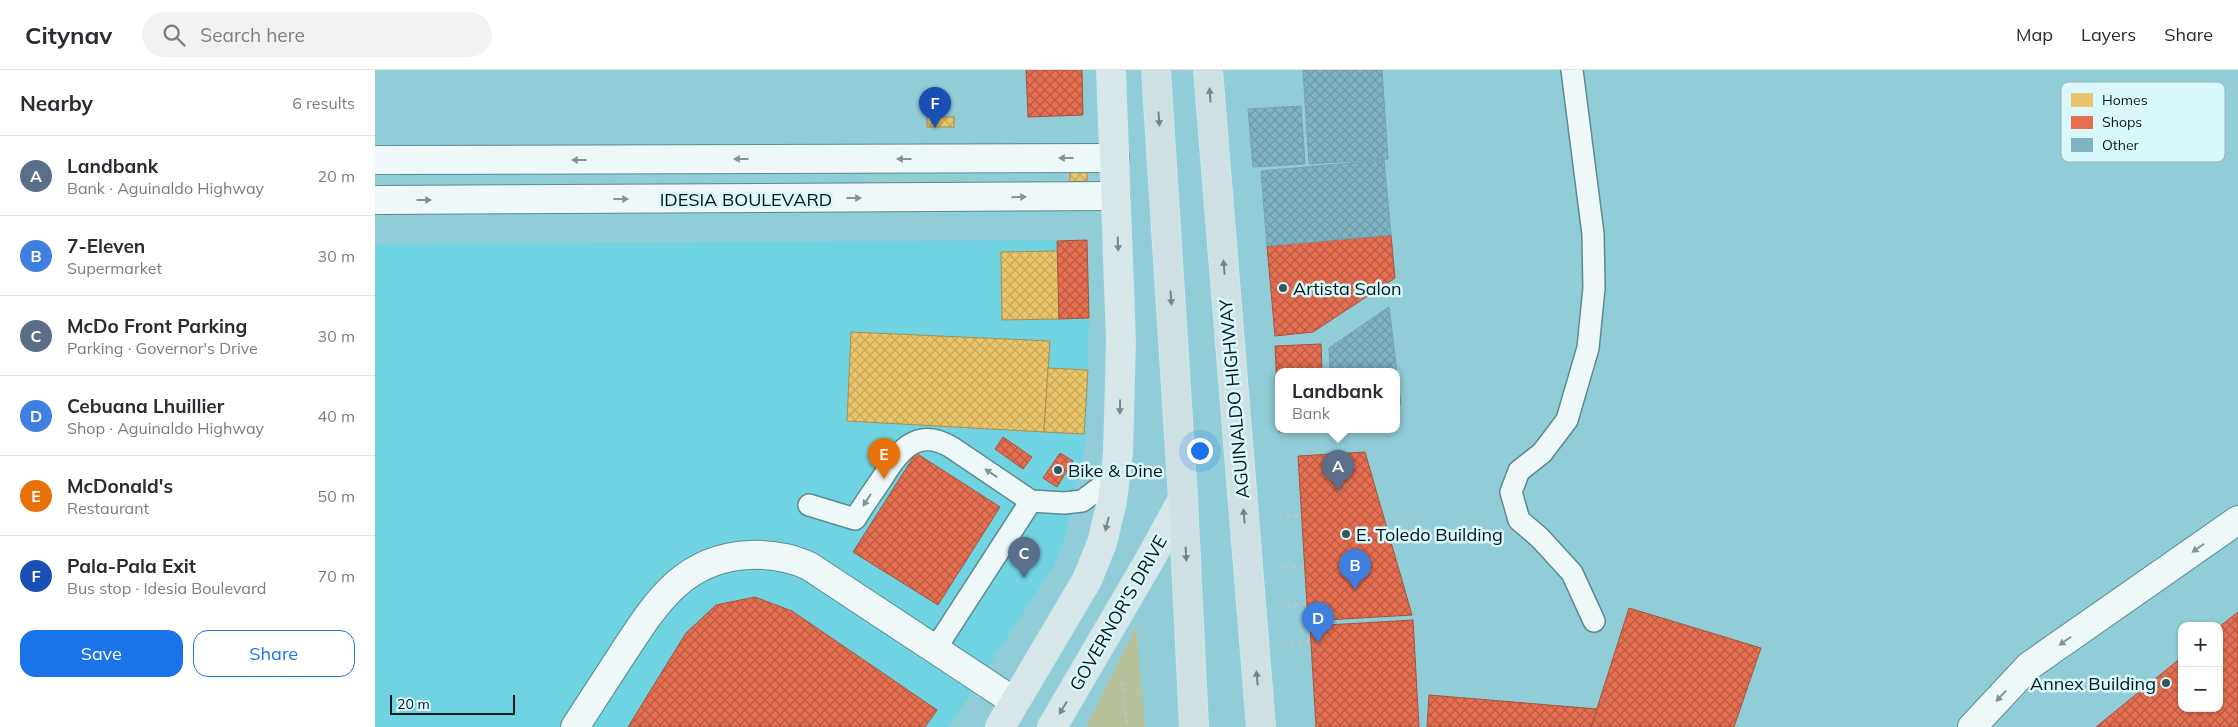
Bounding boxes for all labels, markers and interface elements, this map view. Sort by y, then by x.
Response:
search box [142,12,492,57]
text: Citynav [25,20,112,50]
icon: search [160,21,188,49]
text: Search here [200,23,305,47]
text: Map [2016,23,2053,46]
text: Layers [2081,23,2136,46]
text: Share [2164,23,2213,46]
legend [2061,82,2225,162]
pin: F [919,87,951,128]
one-way arrow [1206,87,1214,103]
text: Nearby [20,90,93,116]
text: Homes [2102,91,2148,109]
text: 6 results [292,93,355,113]
one-way arrow [1156,111,1164,127]
text: Shops [2102,113,2142,131]
text: Other [2102,136,2140,154]
text: Landbank [67,154,158,178]
one-way arrow [1058,154,1074,162]
one-way arrow [733,155,749,163]
one-way arrow [895,155,911,163]
one-way arrow [570,156,586,164]
text: A [30,166,42,186]
text: 20 m [318,166,355,186]
text: Bank · Aguinaldo Highway [67,178,264,198]
street label: IDESIA BOULEVARD [660,188,832,211]
one-way arrow [1012,193,1028,201]
one-way arrow [846,194,862,202]
one-way arrow [613,195,629,203]
one-way arrow [416,196,432,204]
text: 7-Eleven [67,234,145,258]
one-way arrow [1114,237,1122,253]
text: B [30,246,42,266]
text: 30 m [318,246,355,266]
text: Supermarket [67,258,162,278]
one-way arrow [1220,259,1228,275]
place label: Artista Salon [1293,277,1402,300]
marker: Artista Salon [1277,282,1289,294]
one-way arrow [1167,291,1175,307]
street label: AGUINALDO HIGHWAY [1214,297,1254,500]
text: McDo Front Parking [67,314,247,338]
text: C [31,326,41,346]
text: 30 m [318,326,355,346]
text: Parking · Governor's Drive [67,338,258,358]
popup [1275,368,1400,433]
text: Landbank [1292,379,1383,403]
text: Cebuana Lhuillier [67,394,224,418]
one-way arrow [1115,399,1123,415]
text: Bank [1292,403,1330,423]
text: D [30,406,42,426]
text: 40 m [318,406,355,426]
text: Shop · Aguinaldo Highway [67,418,264,438]
pin: E [868,438,900,479]
your location [1187,438,1213,464]
pin: A [1322,450,1354,491]
place label: Bike & Dine [1068,459,1163,482]
marker: Bike & Dine [1052,464,1064,476]
one-way arrow [984,468,998,478]
text: McDonald's [67,474,173,498]
text: E [31,486,41,506]
text: 50 m [318,486,355,506]
one-way arrow [862,493,872,507]
text: Restaurant [67,498,149,518]
one-way arrow [1240,508,1248,524]
one-way arrow [1103,517,1111,532]
place label: E. Toledo Building [1356,523,1503,546]
marker: E. Toledo Building [1340,528,1352,540]
street label: GOVERNOR'S DRIVE [1064,531,1172,695]
pin: C [1008,537,1040,578]
one-way arrow [2191,543,2205,553]
one-way arrow [1182,546,1190,562]
pin: B [1339,549,1371,590]
text: Pala-Pala Exit [67,554,196,578]
text: F [31,566,41,586]
text: 70 m [318,566,355,586]
text: Bus stop · Idesia Boulevard [67,578,266,598]
pin: D [1302,602,1334,643]
map controls [2178,622,2223,712]
button: + [2178,622,2223,667]
button: Save [20,630,183,677]
button: Share [193,630,355,677]
one-way arrow [2058,636,2072,646]
button: − [2178,667,2223,712]
one-way arrow [1253,670,1261,686]
place label: Annex Building [2030,672,2156,695]
marker: Annex Building [2160,677,2172,689]
one-way arrow [1995,690,2007,702]
scale bar [390,692,515,715]
text: 20 m [397,695,430,713]
one-way arrow [1059,702,1068,715]

